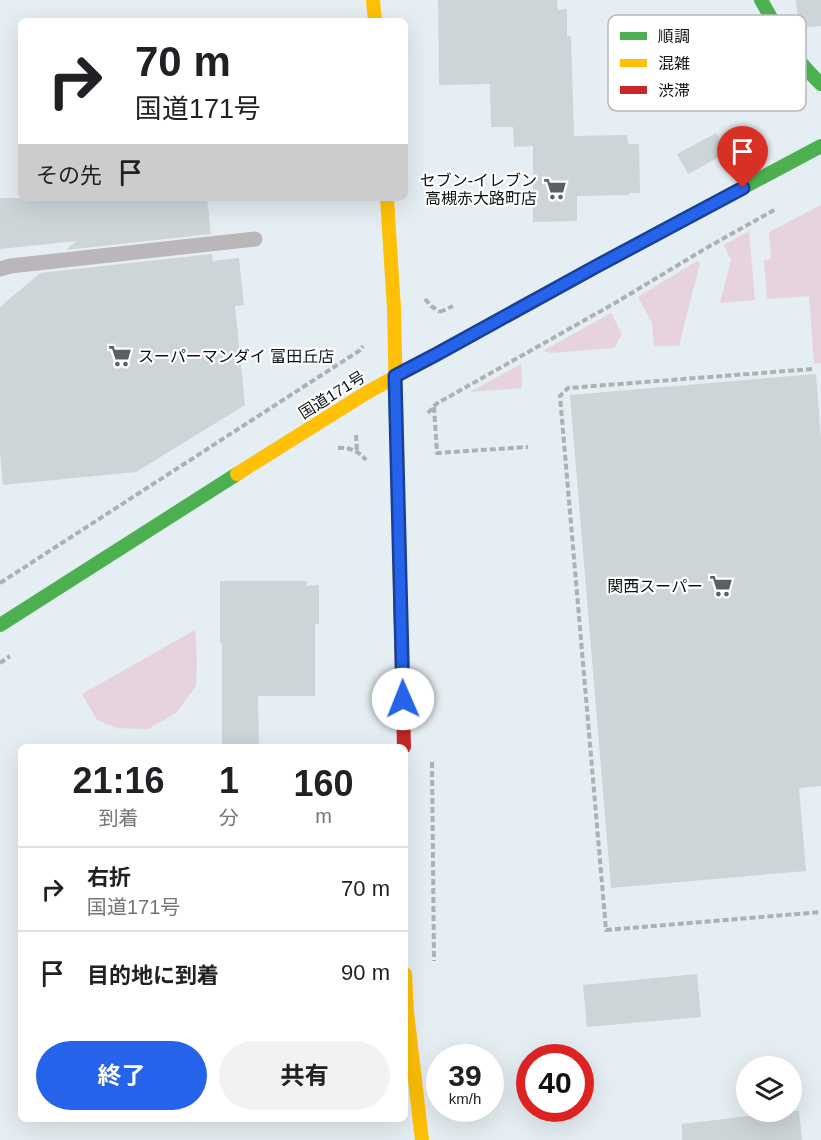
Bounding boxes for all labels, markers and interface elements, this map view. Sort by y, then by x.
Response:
legend [608,15,806,111]
text: 順調 [658,28,690,45]
text: 70 m [135,38,231,85]
icon: right [36,42,114,120]
text: 混雑 [658,55,690,72]
text: 渋滞 [658,82,690,99]
text: 国道171号 [135,94,261,124]
pin [717,126,768,188]
icon: arrive [726,135,759,168]
icon: arrive [114,156,147,189]
text: その先 [36,163,102,188]
place label: セブン-イレブン 高槻赤大路町店 [420,172,537,207]
supermarket icon: セブン-イレブン 高槻赤大路町店 [542,176,568,202]
supermarket icon: スーパーマンダイ 富田丘店 [107,343,133,369]
place label: スーパーマンダイ 富田丘店 [138,348,334,365]
street label: 国道171号 [296,368,368,422]
supermarket icon: 関西スーパー [708,573,734,599]
place label: 関西スーパー [607,578,703,595]
position arrow [371,667,435,731]
text: 21:16 [72,760,165,801]
text: 1 [219,760,239,801]
text: 160 [293,763,354,804]
text: m [315,805,332,827]
text: 到着 [98,807,138,829]
text: 分 [219,807,239,829]
text: 右折 [87,865,131,890]
icon: right [36,873,69,906]
text: 70 m [341,876,390,901]
text: 国道171号 [87,896,180,918]
icon: arrive [36,957,69,990]
text: 90 m [341,960,390,985]
text: 目的地に到着 [87,963,219,988]
button: 終了 [36,1041,207,1110]
button: 共有 [219,1041,390,1110]
speed limit sign: 40 [516,1044,594,1122]
map controls [736,1056,802,1122]
button: layers [736,1056,802,1122]
text: 39 [448,1059,482,1092]
text: km/h [449,1090,481,1107]

